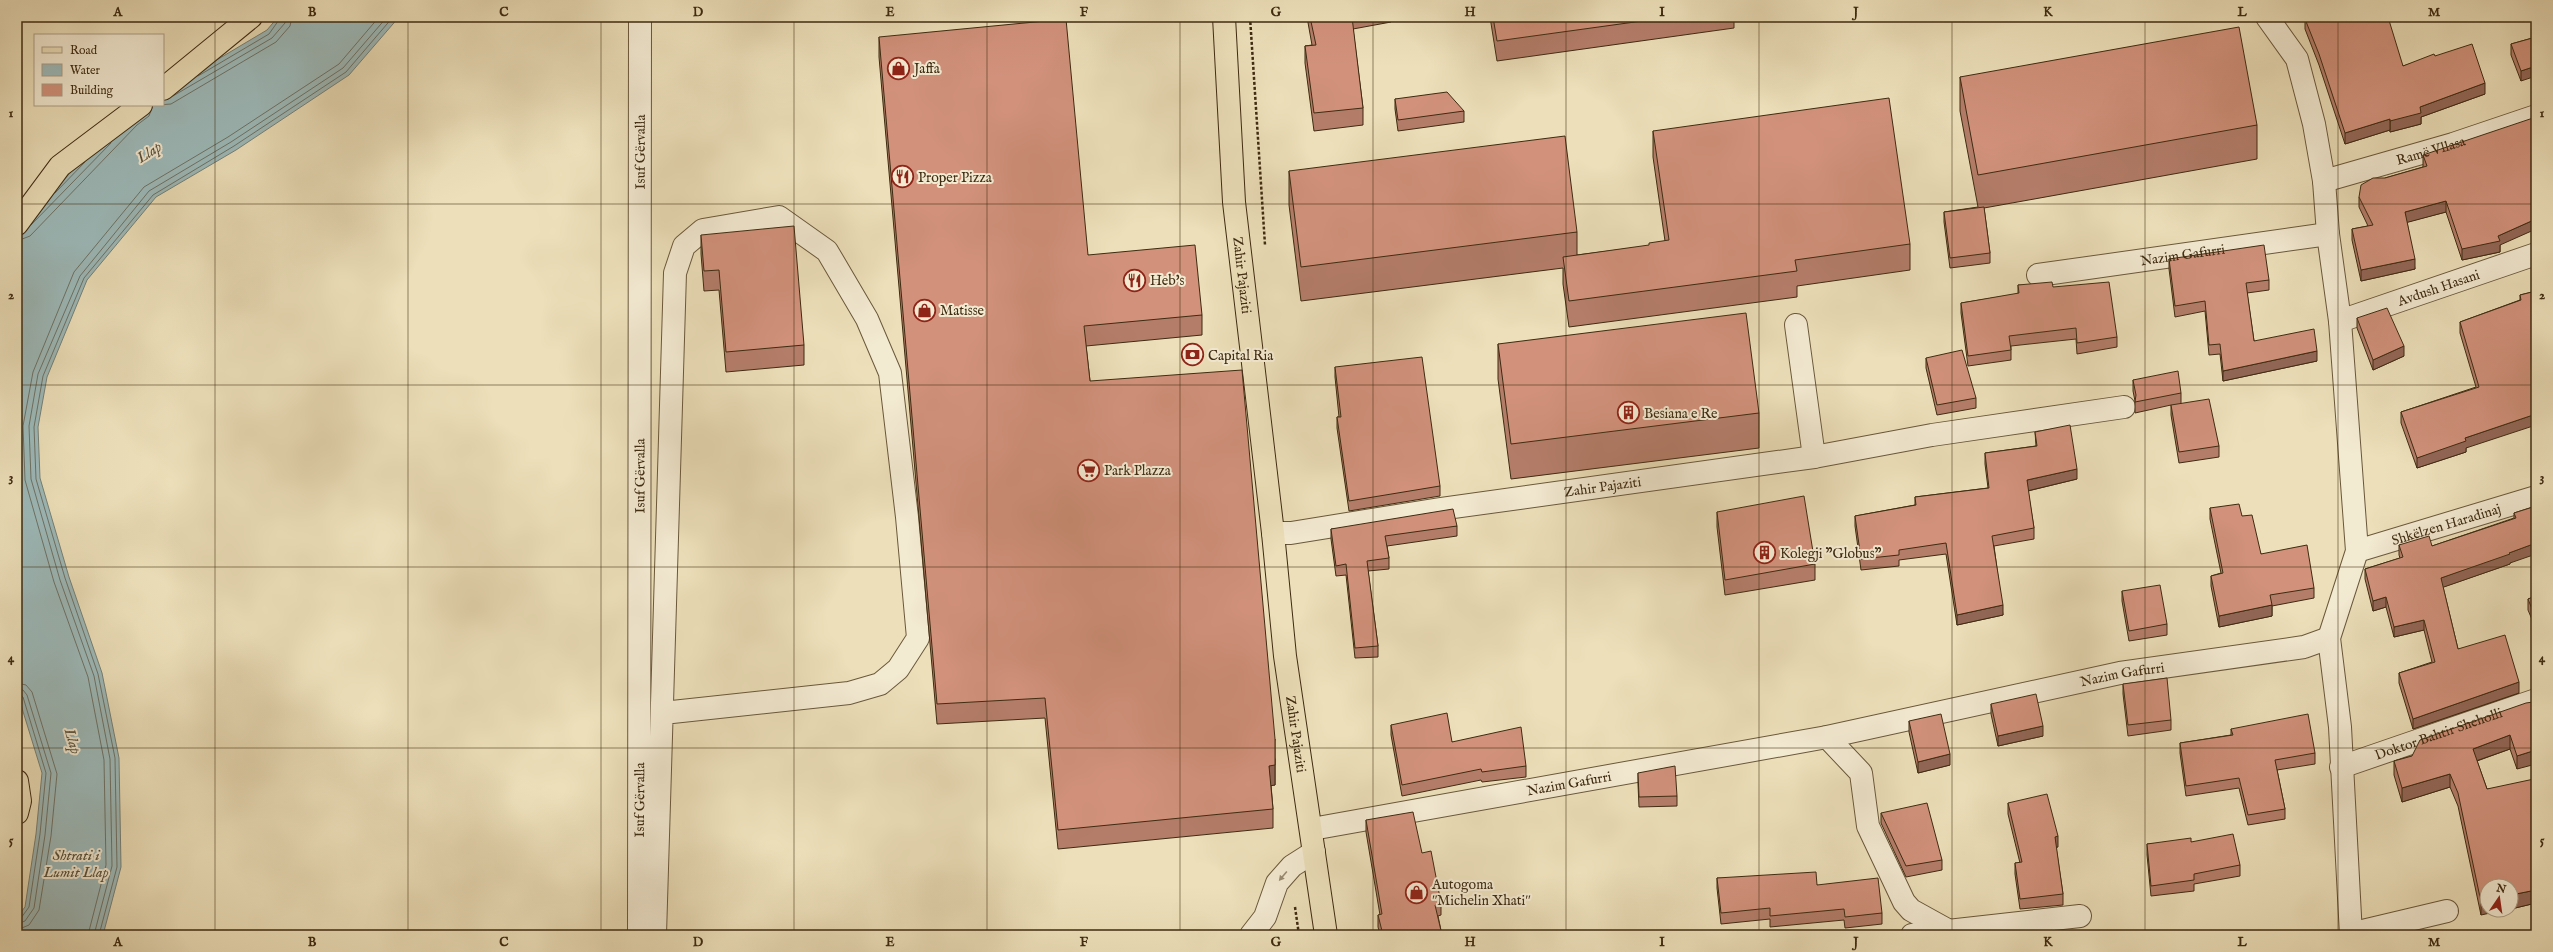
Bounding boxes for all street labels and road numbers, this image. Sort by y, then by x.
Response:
street label: Isuf Gërvalla [632,114,650,190]
street label: Ramë Vllasa [2394,132,2469,170]
street label: Zahir Pajaziti [1228,236,1255,315]
street label: Nazim Gafurri [2139,241,2227,270]
street label: Avdush Hasani [2394,266,2482,311]
street label: Isuf Gërvalla [631,438,650,514]
street label: Zahir Pajaziti [1563,473,1643,502]
street label: Shkëlzen Haradinaj [2390,500,2503,550]
street label: Nazim Gafurri [2078,659,2166,691]
street label: Zahir Pajaziti [1281,695,1310,774]
street label: Doktor Bahtir Sheholli [2373,704,2505,765]
street label: Isuf Gërvalla [631,762,649,838]
street label: Nazim Gafurri [1525,768,1613,800]

